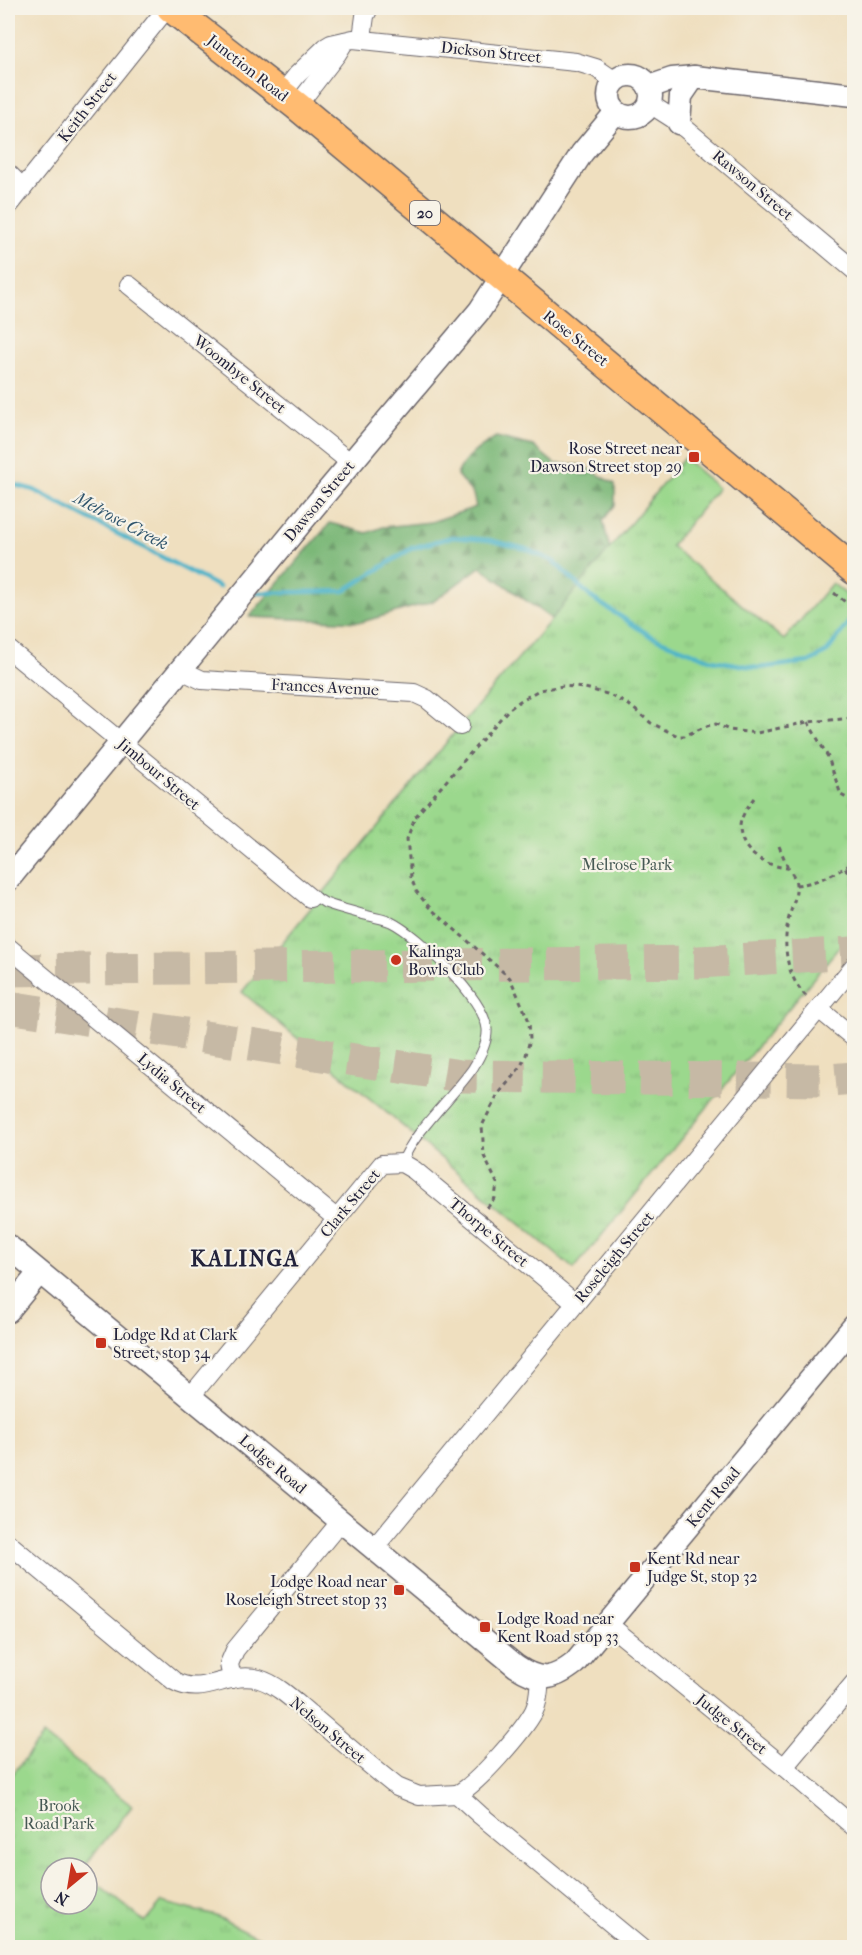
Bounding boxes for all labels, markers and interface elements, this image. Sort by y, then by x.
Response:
street label: Junction Road [202,29,293,106]
street label: Dickson Street [440,37,542,67]
street label: Keith Street [54,68,121,146]
street label: Rawson Street [709,146,798,225]
road number: 20 [410,201,440,225]
street label: Rose Street [539,306,613,370]
street label: Woombye Street [189,330,290,417]
place label: Rose Street near Dawson Street stop 29 [530,439,682,476]
marker: Rose Street near Dawson Street stop 29 [687,450,701,464]
street label: Dawson Street [280,456,359,545]
water label: Melrose Creek [68,486,172,555]
street label: Frances Avenue [271,675,379,699]
street label: Jimbour Street [112,733,204,814]
park label: Melrose Park [582,855,673,874]
place label: Kalinga Bowls Club [408,942,484,979]
marker: Kalinga Bowls Club [389,953,403,967]
street label: Lydia Street [134,1049,210,1117]
street label: Clark Street [316,1165,384,1241]
street label: Thorpe Street [446,1193,533,1271]
street label: Roseleigh Street [570,1207,658,1307]
district label: KALINGA [191,1246,299,1272]
place label: Lodge Rd at Clark Street, stop 34 [113,1325,238,1362]
marker: Lodge Rd at Clark Street, stop 34 [94,1336,108,1350]
street label: Lodge Road [235,1430,311,1498]
street label: Kent Road [682,1463,744,1531]
place label: Kent Rd near Judge St, stop 32 [645,1549,758,1586]
marker: Kent Rd near Judge St, stop 32 [628,1560,642,1574]
place label: Lodge Road near Roseleigh Street stop 33 [225,1572,387,1609]
marker: Lodge Road near Roseleigh Street stop 33 [392,1583,406,1597]
place label: Lodge Road near Kent Road stop 33 [497,1609,619,1646]
marker: Lodge Road near Kent Road stop 33 [478,1620,492,1634]
street label: Judge Street [691,1688,771,1758]
street label: Nelson Street [286,1693,370,1767]
park label: Brook Road Park [24,1796,95,1833]
north arrow [39,1856,99,1916]
text: N [51,1887,72,1910]

